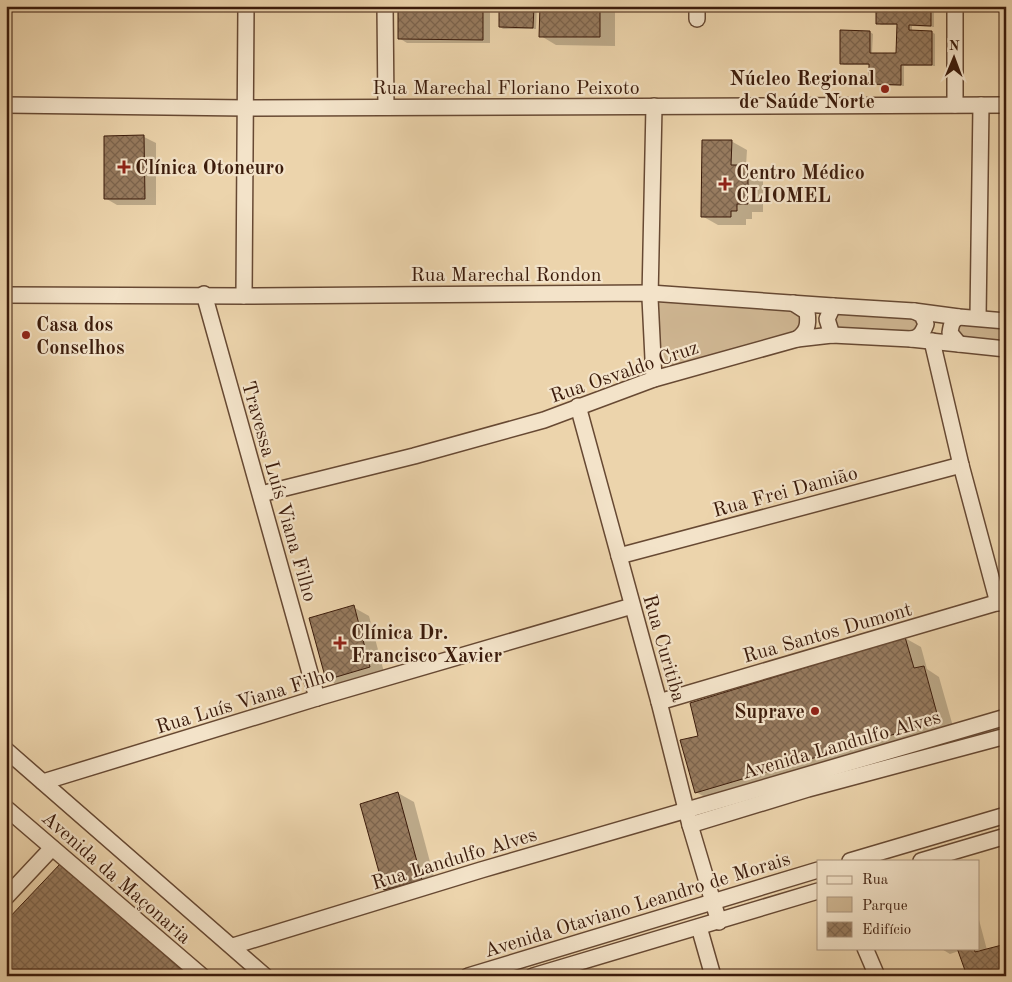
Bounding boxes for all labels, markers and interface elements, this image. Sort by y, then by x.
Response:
north arrow [930,32,980,82]
text: N [949,39,960,53]
place label: Núcleo Regional de Saúde Norte [730,70,875,113]
street label: Rua Marechal Floriano Peixoto [372,79,640,99]
marker: Núcleo Regional de Saúde Norte [879,83,891,95]
place label: Clínica Otoneuro [135,159,284,179]
marker: Clínica Otoneuro [117,160,131,174]
place label: Centro Médico CLIOMEL [736,164,865,207]
marker: Centro Médico CLIOMEL [718,177,732,191]
street label: Rua Marechal Rondon [410,266,602,286]
place label: Casa dos Conselhos [36,316,124,359]
marker: Casa dos Conselhos [20,329,32,341]
street label: Rua Osvaldo Cruz [548,338,701,408]
street label: Travessa Luís Viana Filho [237,379,319,604]
street label: Rua Frei Damião [711,464,860,522]
street label: Rua Curitiba [638,593,688,705]
street label: Rua Santos Dumont [741,600,914,668]
place label: Clínica Dr. Francisco Xavier [351,624,502,667]
marker: Clínica Dr. Francisco Xavier [333,636,347,650]
street label: Rua Luís Viana Filho [154,665,337,739]
place label: Suprave [734,703,805,723]
marker: Suprave [809,705,821,717]
street label: Avenida Landulfo Alves [740,708,943,784]
street label: Avenida da Maçonaria [37,809,194,949]
street label: Rua Landulfo Alves [370,825,539,895]
street label: Avenida Otaviano Leandro de Morais [482,850,793,962]
legend [817,860,980,950]
text: Rua [862,873,889,888]
text: Parque [862,899,908,914]
text: Edifício [862,923,911,938]

